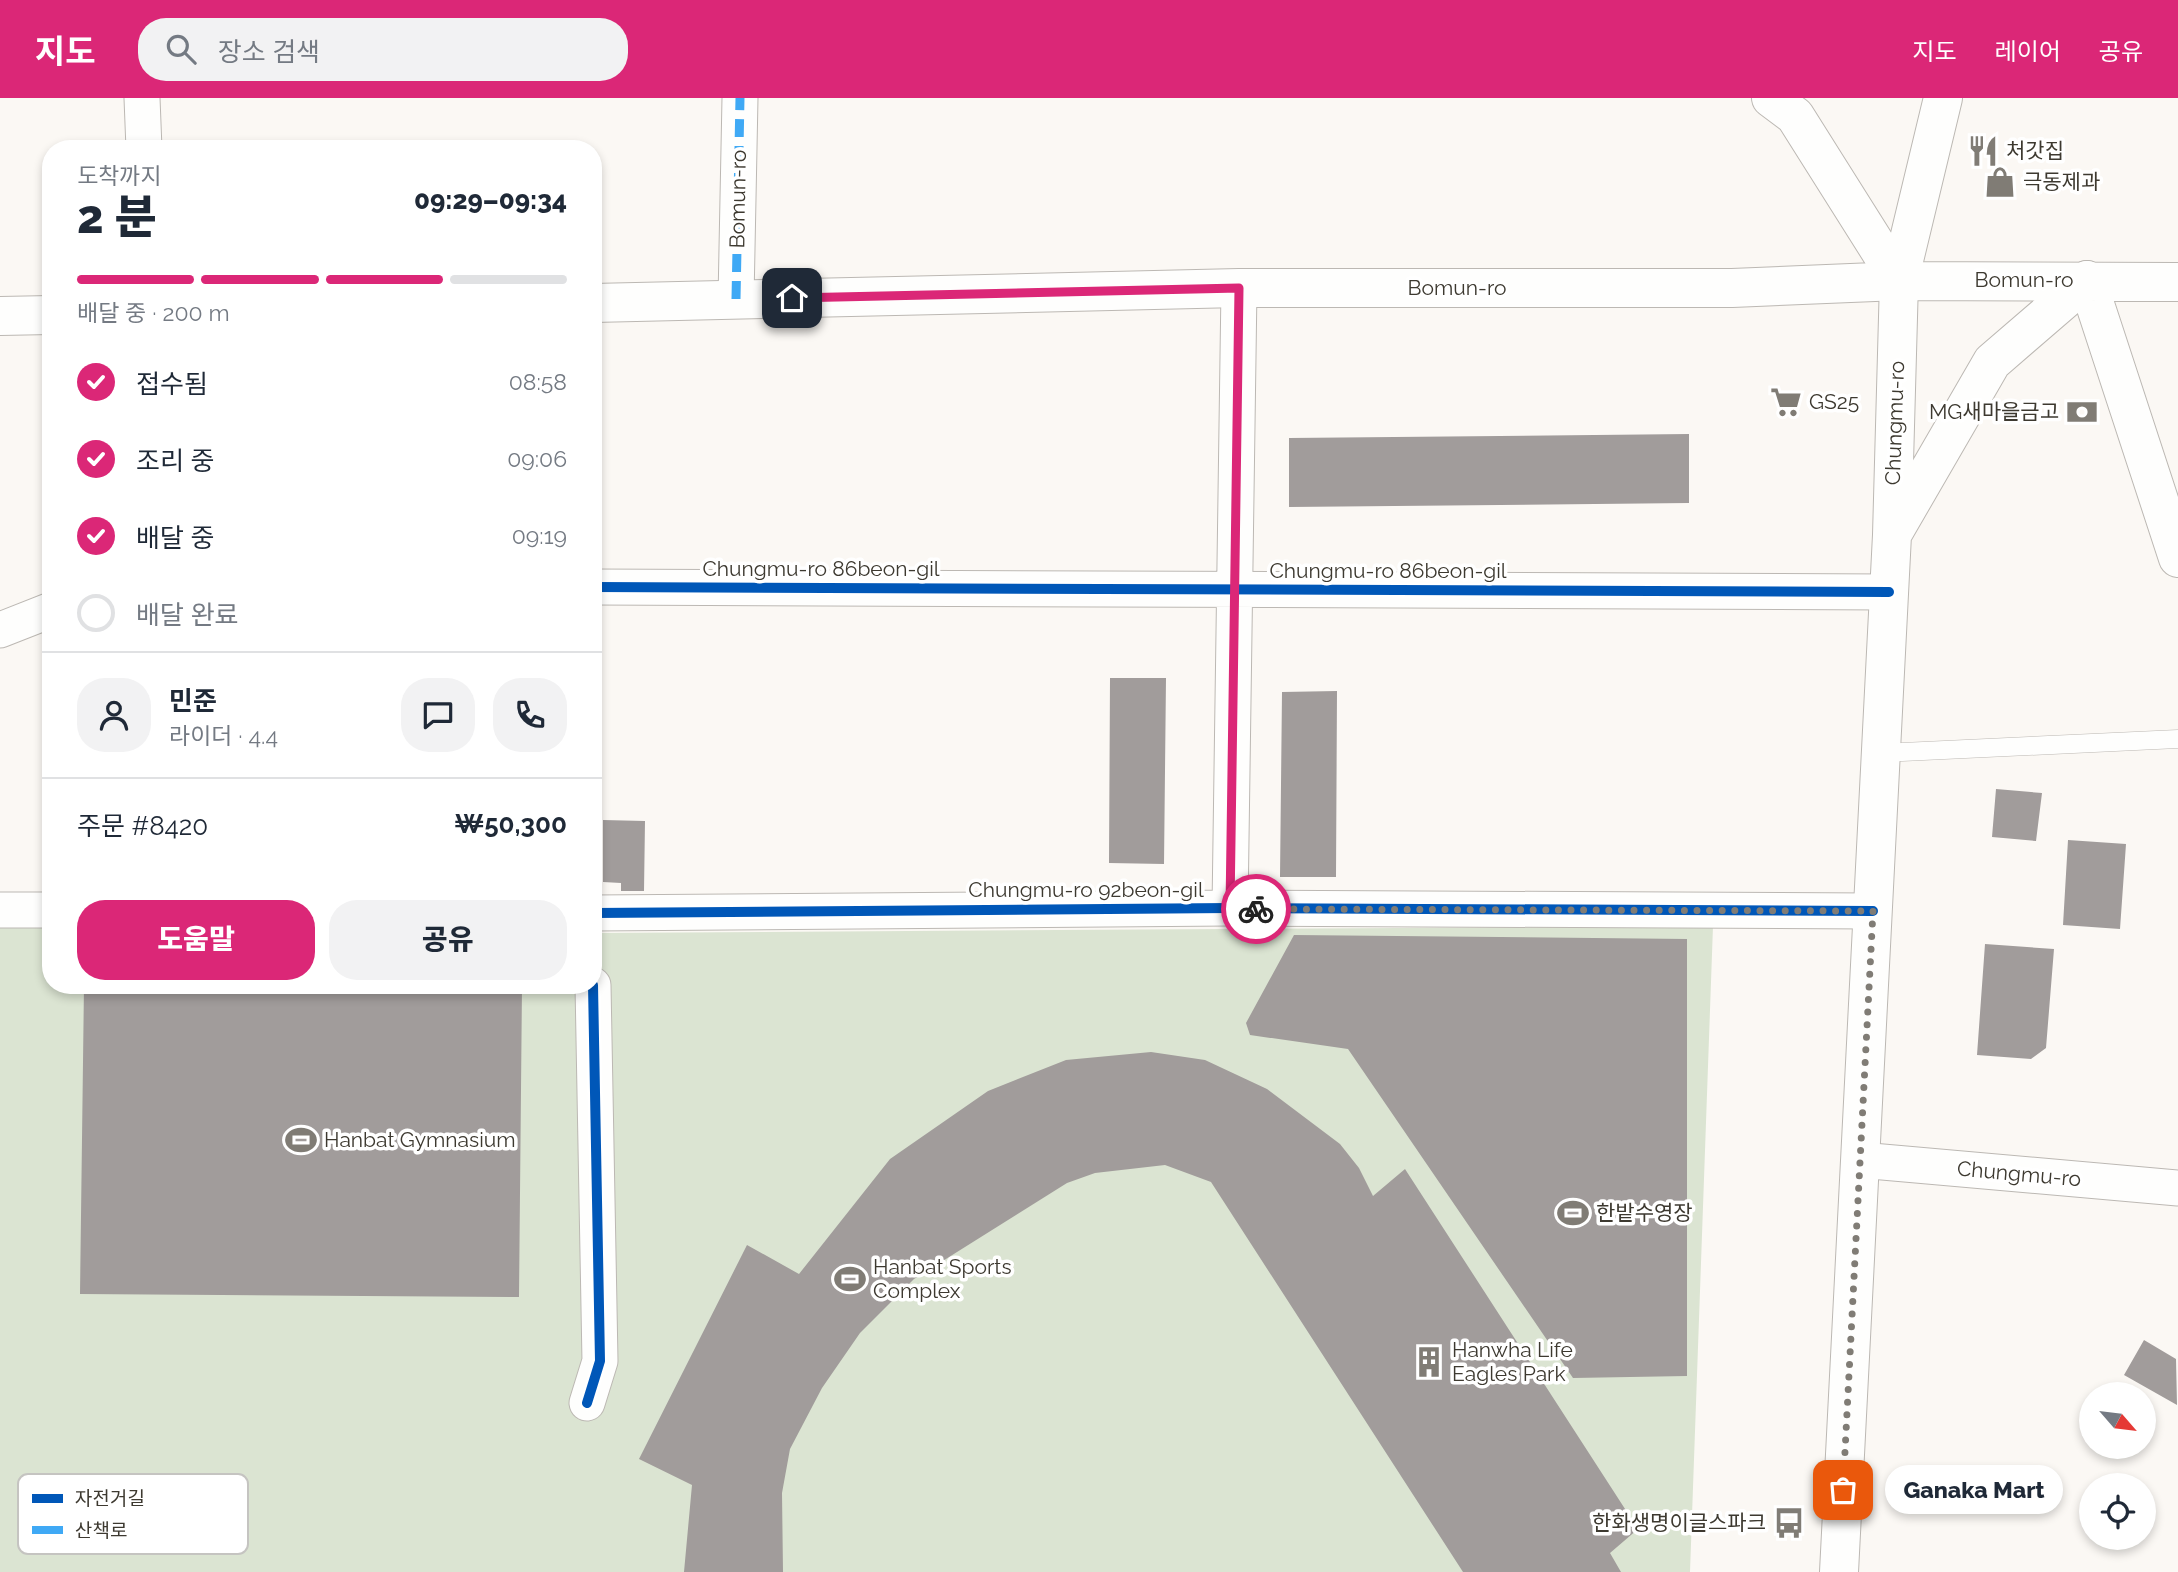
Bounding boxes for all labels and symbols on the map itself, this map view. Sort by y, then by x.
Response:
restaurant icon: 처갓집 [1966,134,2000,168]
place label: 처갓집 [2006,138,2064,163]
street label: Bomun-ro [724,149,751,249]
shop icon: 극동제과 [1983,165,2017,199]
place label: 극동제과 [2023,169,2100,194]
street label: Bomun-ro [1975,267,2073,292]
pin [762,268,822,328]
street label: Bomun-ro [1408,275,1506,300]
street label: Chungmu-ro [1880,360,1909,486]
supermarket icon: GS25 [1769,385,1803,419]
place label: GS25 [1809,389,1859,414]
bank icon: MG새마을금고 [2065,395,2099,429]
place label: MG새마을금고 [1929,399,2059,424]
street label: Chungmu-ro 86beon-gil [702,556,940,581]
street label: Chungmu-ro 86beon-gil [1269,558,1507,583]
courier [1221,874,1291,944]
street label: Chungmu-ro 92beon-gil [968,877,1204,902]
sports icon: Hanbat Gymnasium [284,1123,318,1157]
place label: Hanbat Gymnasium [324,1127,516,1152]
street label: Chungmu-ro [1956,1156,2082,1191]
sports icon: 한밭수영장 [1556,1196,1590,1230]
place label: 한밭수영장 [1596,1200,1693,1225]
place label: Hanbat Sports Complex [873,1254,1012,1303]
sports icon: Hanbat Sports Complex [833,1262,867,1296]
place label: Hanwha Life Eagles Park [1452,1337,1573,1386]
building icon: Hanwha Life Eagles Park [1412,1345,1446,1379]
north arrow [2079,1382,2156,1460]
pin [1813,1460,1873,1520]
callout: Ganaka Mart [1885,1466,2064,1514]
legend [18,1474,248,1554]
text: 자전거길 [75,1487,145,1509]
bus stop icon: 한화생명이글스파크 [1772,1506,1806,1540]
place label: 한화생명이글스파크 [1592,1510,1766,1535]
text: 산책로 [75,1519,127,1541]

